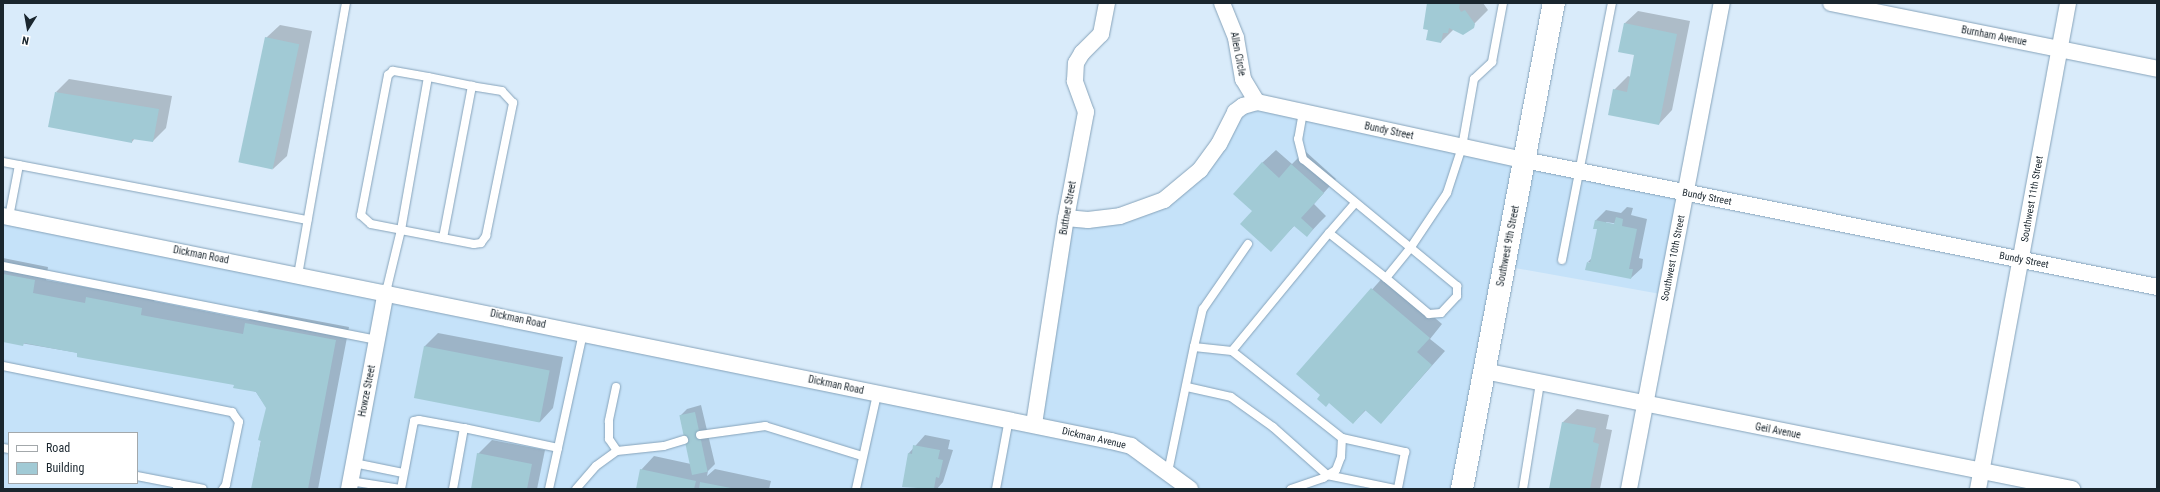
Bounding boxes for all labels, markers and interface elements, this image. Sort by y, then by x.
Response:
north arrow [8,8,48,48]
street label: Burnham Avenue [1960,24,2028,48]
street label: Allen Circle [1228,31,1248,77]
text: N [21,33,30,47]
street label: Bundy Street [1363,120,1415,142]
street label: Southwest 11th Street [2019,155,2045,243]
street label: Buttner Street [1057,180,1079,236]
street label: Bundy Street [1681,186,1733,208]
street label: Southwest 9th Street [1494,204,1522,288]
street label: Southwest 10th Street [1659,214,1687,302]
street label: Dickman Road [172,244,230,266]
street label: Bundy Street [1998,249,2050,271]
street label: Dickman Road [489,307,547,331]
street label: Howze Street [356,364,378,418]
street label: Dickman Road [807,373,865,397]
street label: Geil Avenue [1754,421,1802,441]
street label: Dickman Avenue [1061,425,1127,451]
legend [8,432,138,484]
text: Road [46,441,70,455]
text: Building [46,461,84,475]

